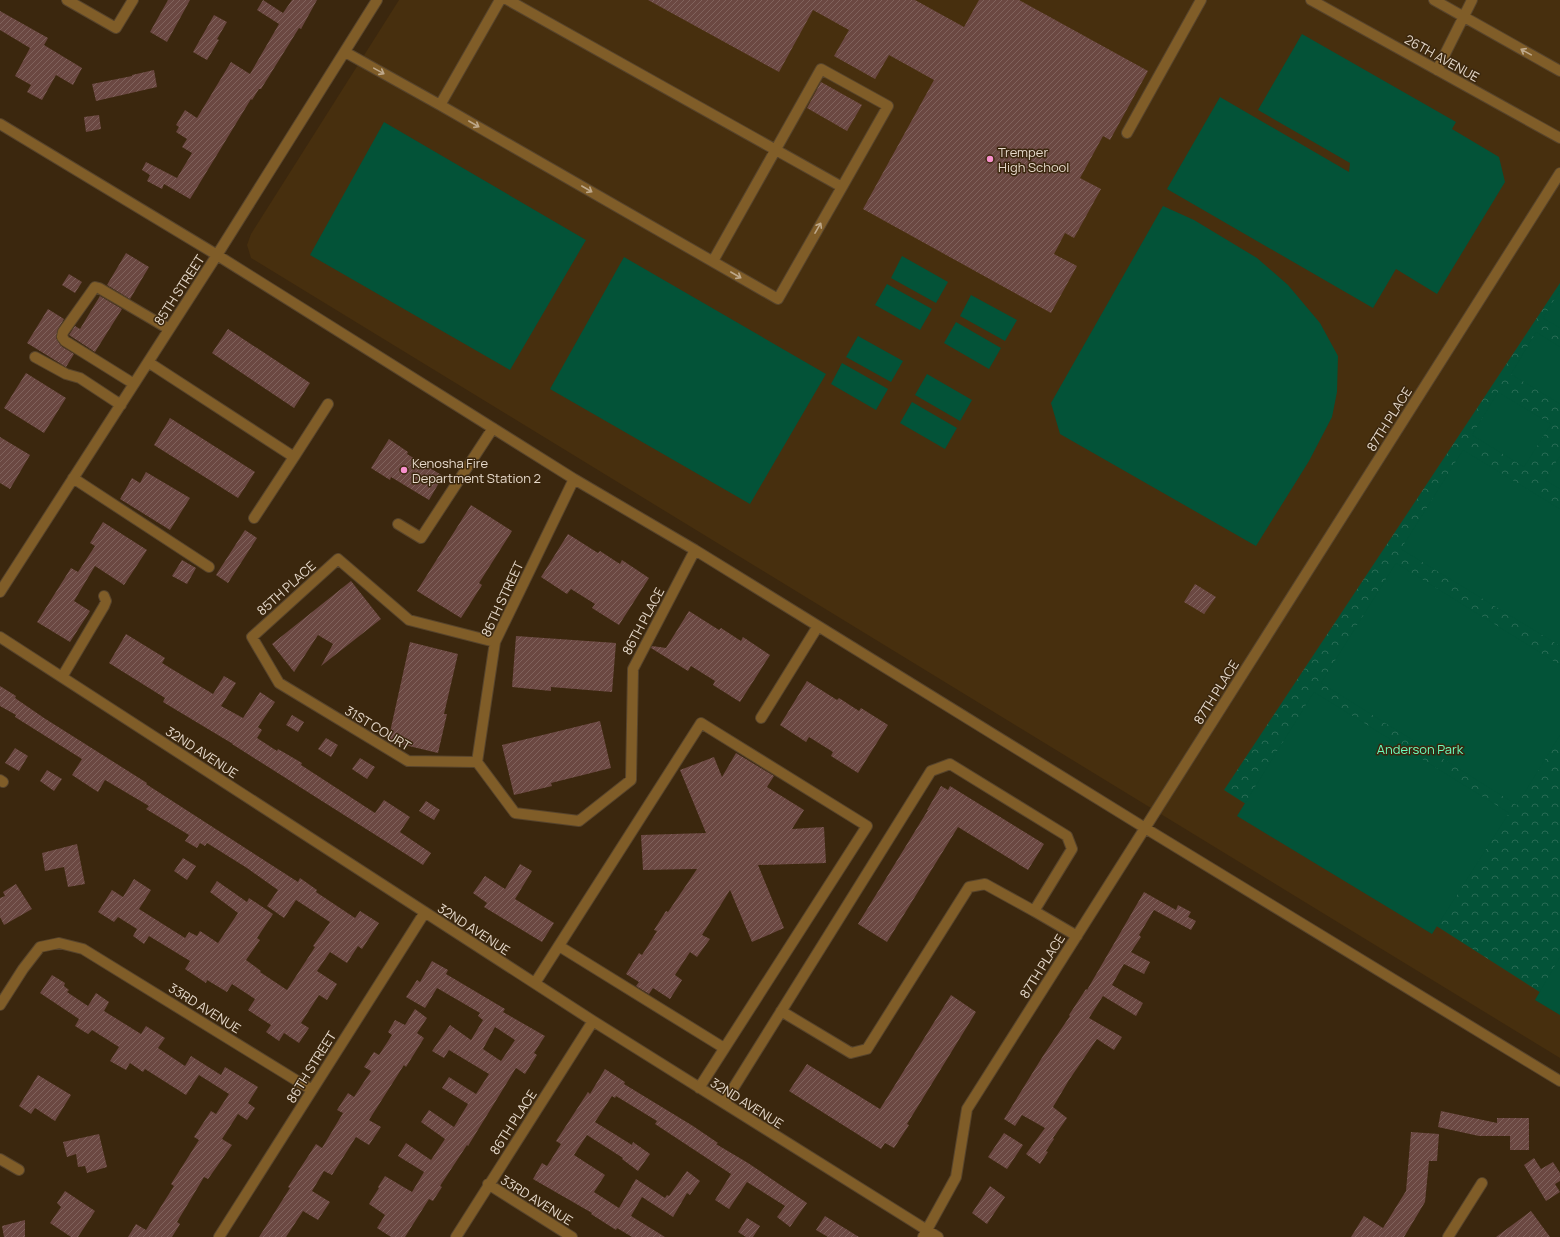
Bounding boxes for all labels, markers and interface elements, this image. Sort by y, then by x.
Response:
street label: 26TH AVENUE [1401,30,1483,86]
one-way arrow [1520,47,1532,55]
one-way arrow [373,68,385,76]
one-way arrow [468,121,480,129]
place label: Tremper High School [998,143,1069,176]
marker: Tremper High School [985,154,995,164]
one-way arrow [581,186,593,194]
one-way arrow [815,222,823,234]
street label: 85TH STREET [149,251,209,329]
one-way arrow [730,271,742,279]
street label: 87TH PLACE [1362,383,1416,455]
place label: Kenosha Fire Department Station 2 [412,454,541,487]
marker: Kenosha Fire Department Station 2 [399,465,409,475]
street label: 85TH PLACE [253,557,319,619]
street label: 86TH STREET [477,558,527,640]
street label: 86TH PLACE [618,584,668,658]
street label: 87TH PLACE [1189,656,1243,728]
street label: 31ST COURT [342,701,415,755]
street label: 32ND AVENUE [162,722,242,782]
park label: Anderson Park [1377,740,1464,758]
street label: 32ND AVENUE [434,899,514,959]
street label: 87TH PLACE [1015,930,1069,1002]
street label: 33RD AVENUE [165,979,245,1037]
street label: 86TH STREET [282,1028,340,1106]
street label: 32ND AVENUE [707,1073,787,1133]
street label: 86TH PLACE [485,1086,541,1158]
street label: 33RD AVENUE [497,1171,577,1229]

